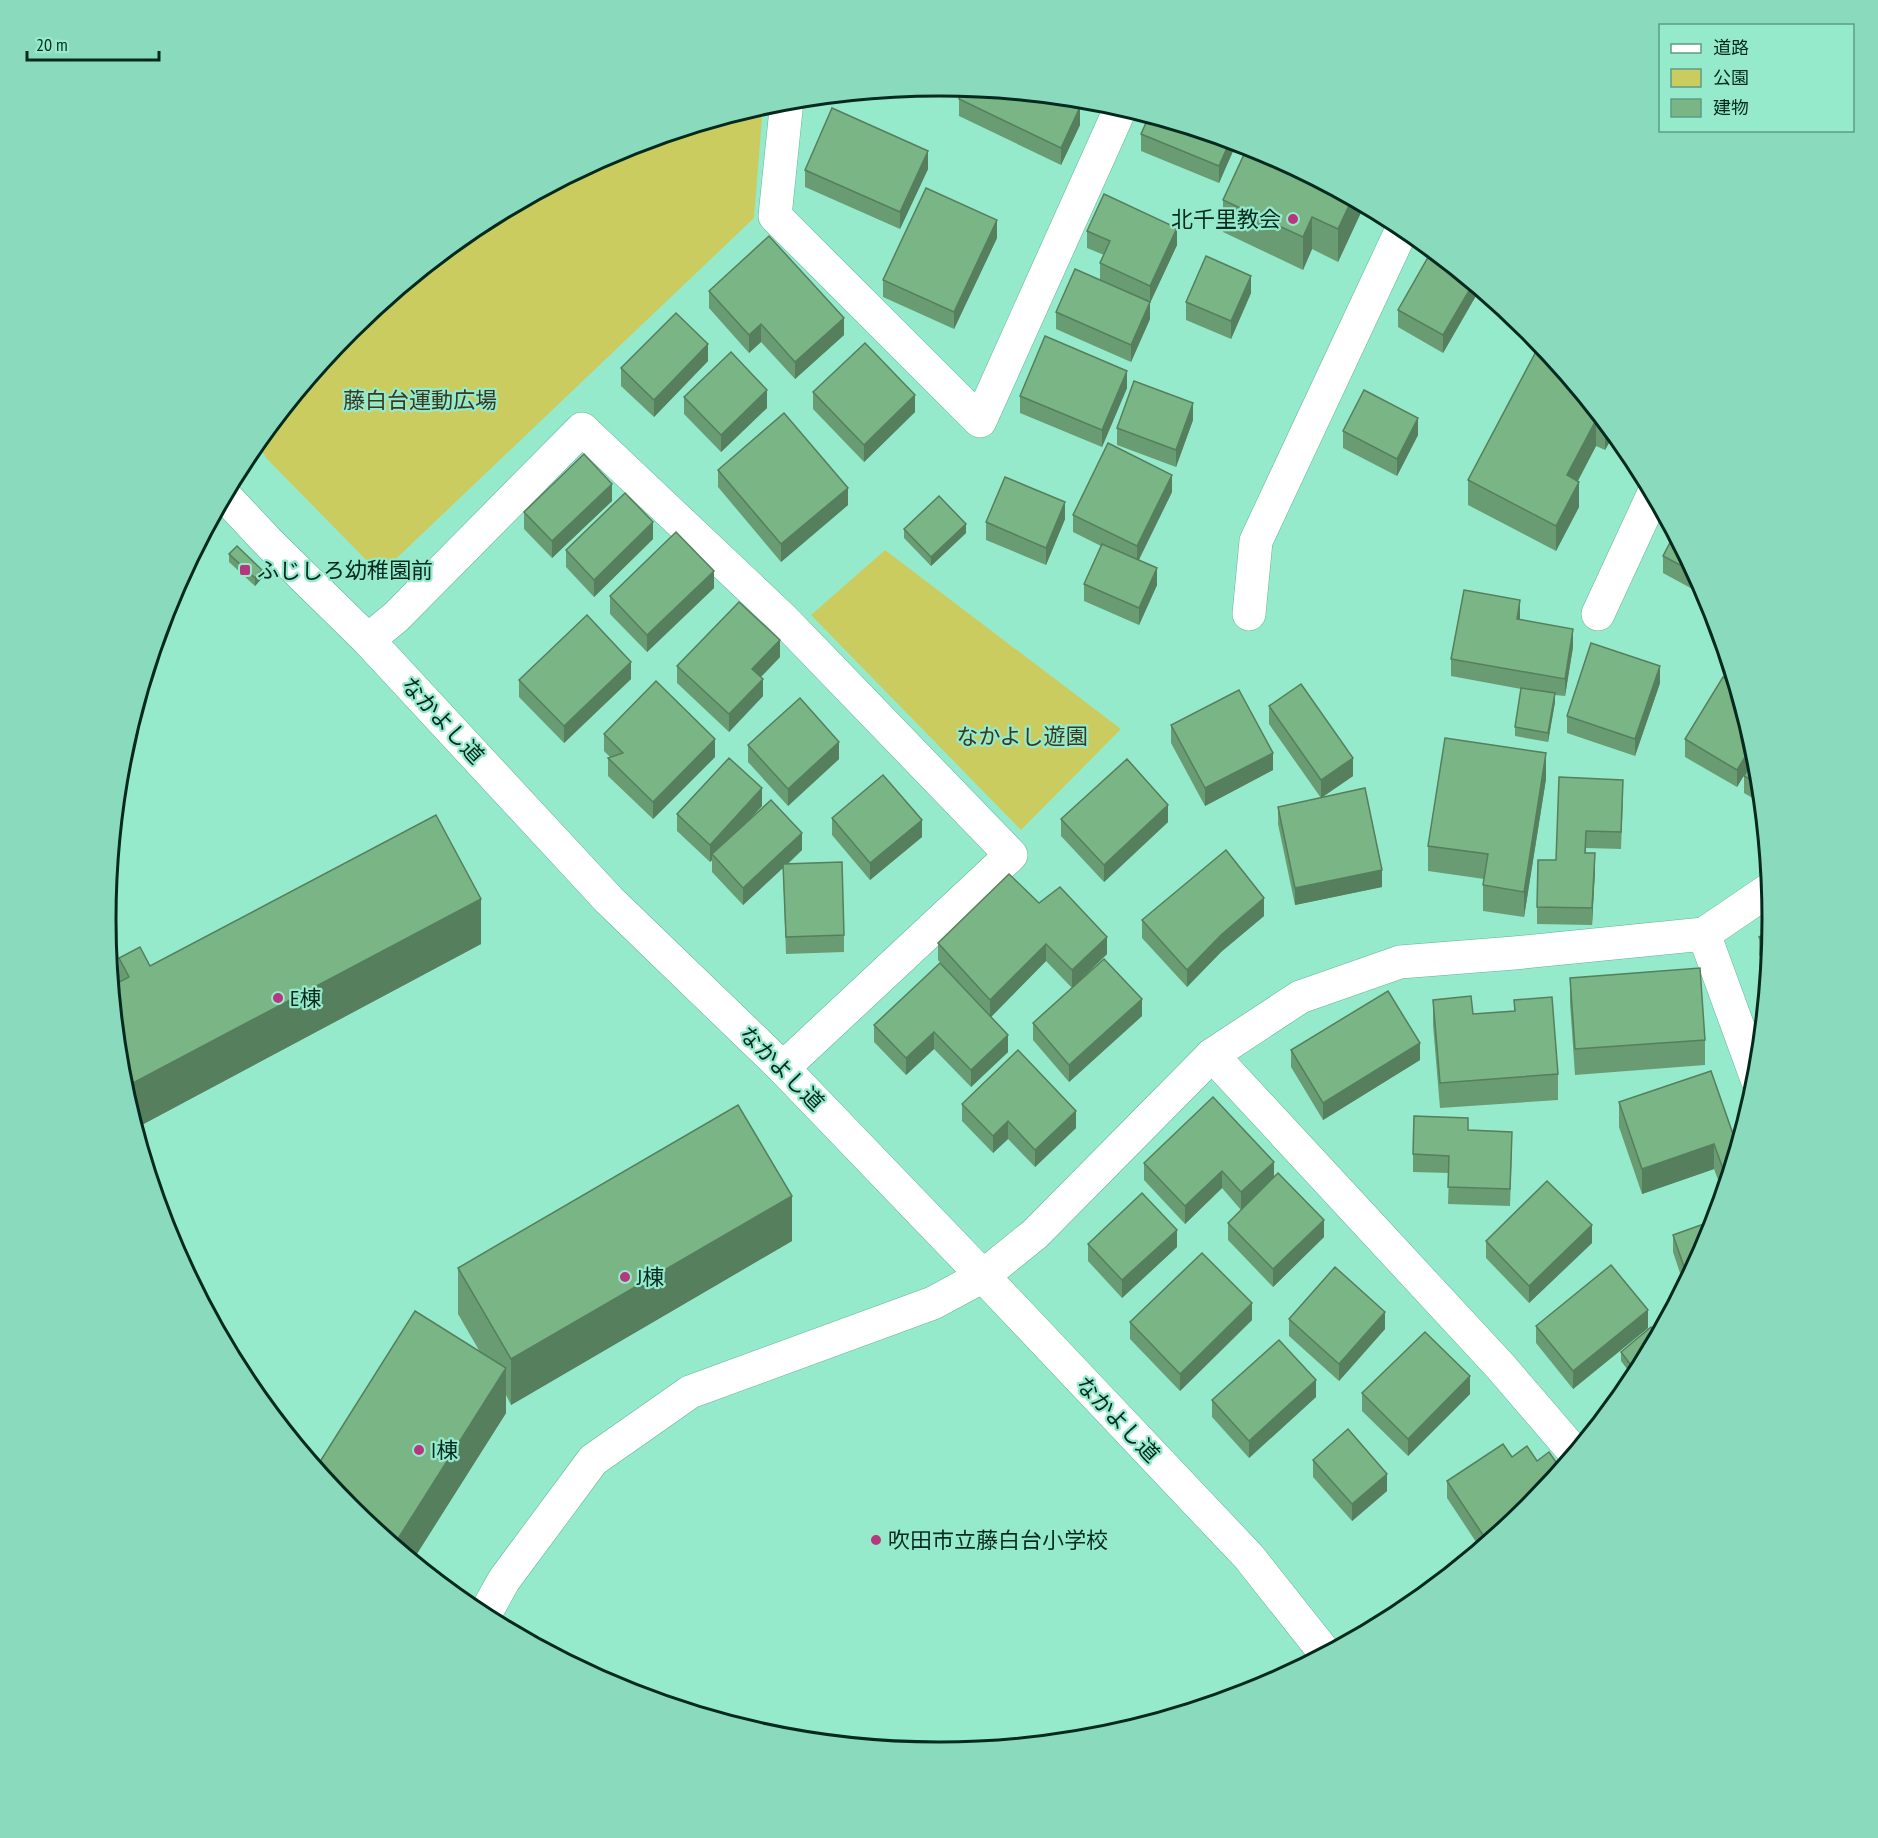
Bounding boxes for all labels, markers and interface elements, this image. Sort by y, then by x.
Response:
scale bar [27,24,159,62]
legend [1659,24,1854,132]
text: 20 m [36,33,68,56]
text: 道路 [1713,36,1749,59]
text: 公園 [1713,66,1749,89]
text: 建物 [1713,96,1749,119]
place label: 北千里教会 [1171,205,1281,233]
marker: 北千里教会 [1286,212,1300,226]
park label: 藤白台運動広場 [343,386,497,414]
place label: ふじしろ幼稚園前 [257,556,433,584]
marker: ふじしろ幼稚園前 [238,563,252,577]
street label: なかよし道 [396,671,490,769]
park label: なかよし遊園 [957,722,1087,750]
place label: E棟 [290,984,321,1012]
marker: E棟 [271,991,285,1005]
street label: なかよし道 [734,1020,830,1116]
place label: J棟 [636,1263,664,1291]
marker: J棟 [618,1270,632,1284]
street label: なかよし道 [1070,1370,1166,1468]
place label: I棟 [431,1436,458,1464]
marker: I棟 [412,1443,426,1457]
place label: 吹田市立藤白台小学校 [888,1526,1108,1554]
marker: 吹田市立藤白台小学校 [869,1533,883,1547]

